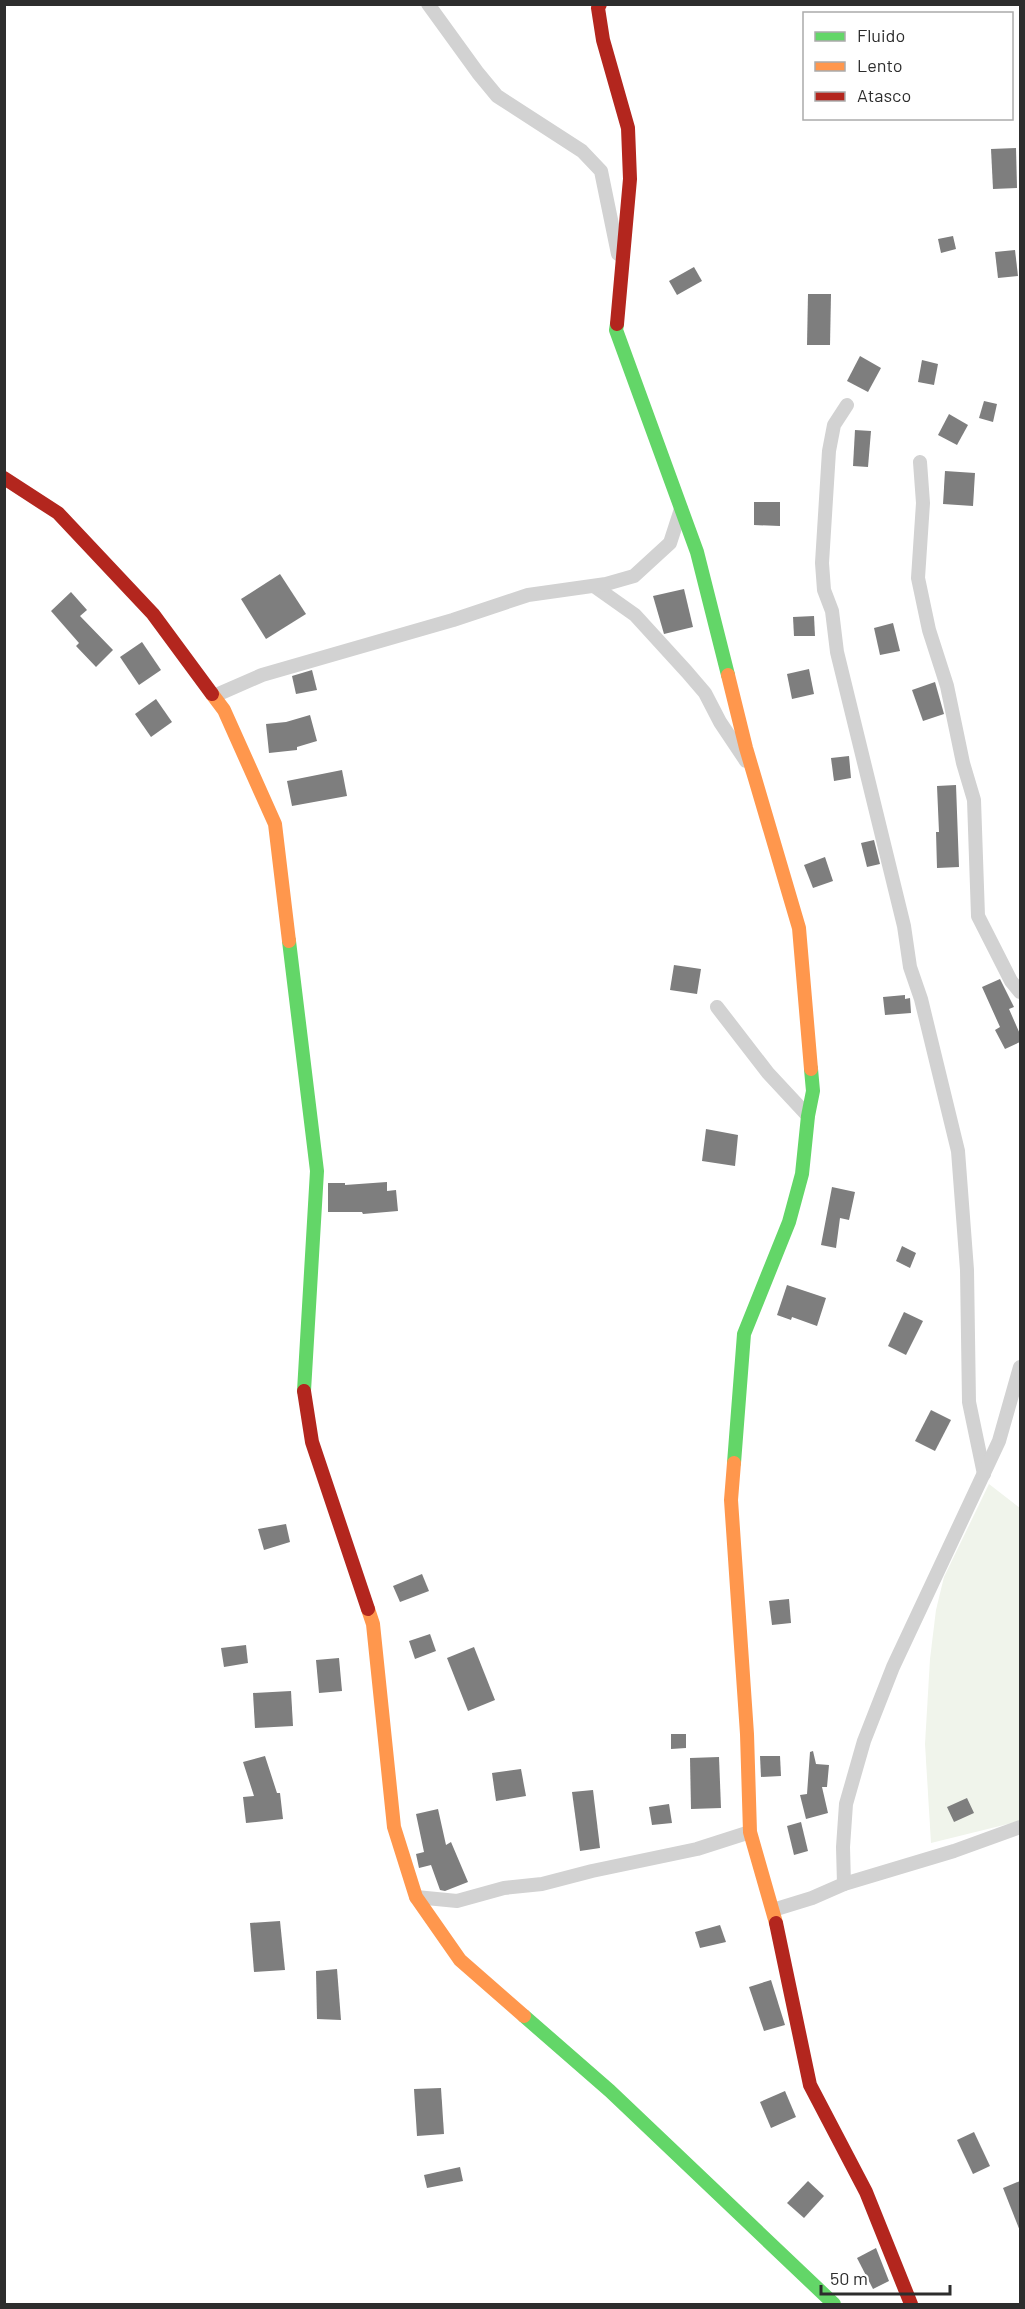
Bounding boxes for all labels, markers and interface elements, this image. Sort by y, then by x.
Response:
legend [803,12,1013,120]
text: Fluido [857,24,905,46]
text: Lento [857,54,903,76]
text: Atasco [857,84,911,106]
scale bar [821,2258,950,2296]
text: 50 m [830,2267,868,2289]

